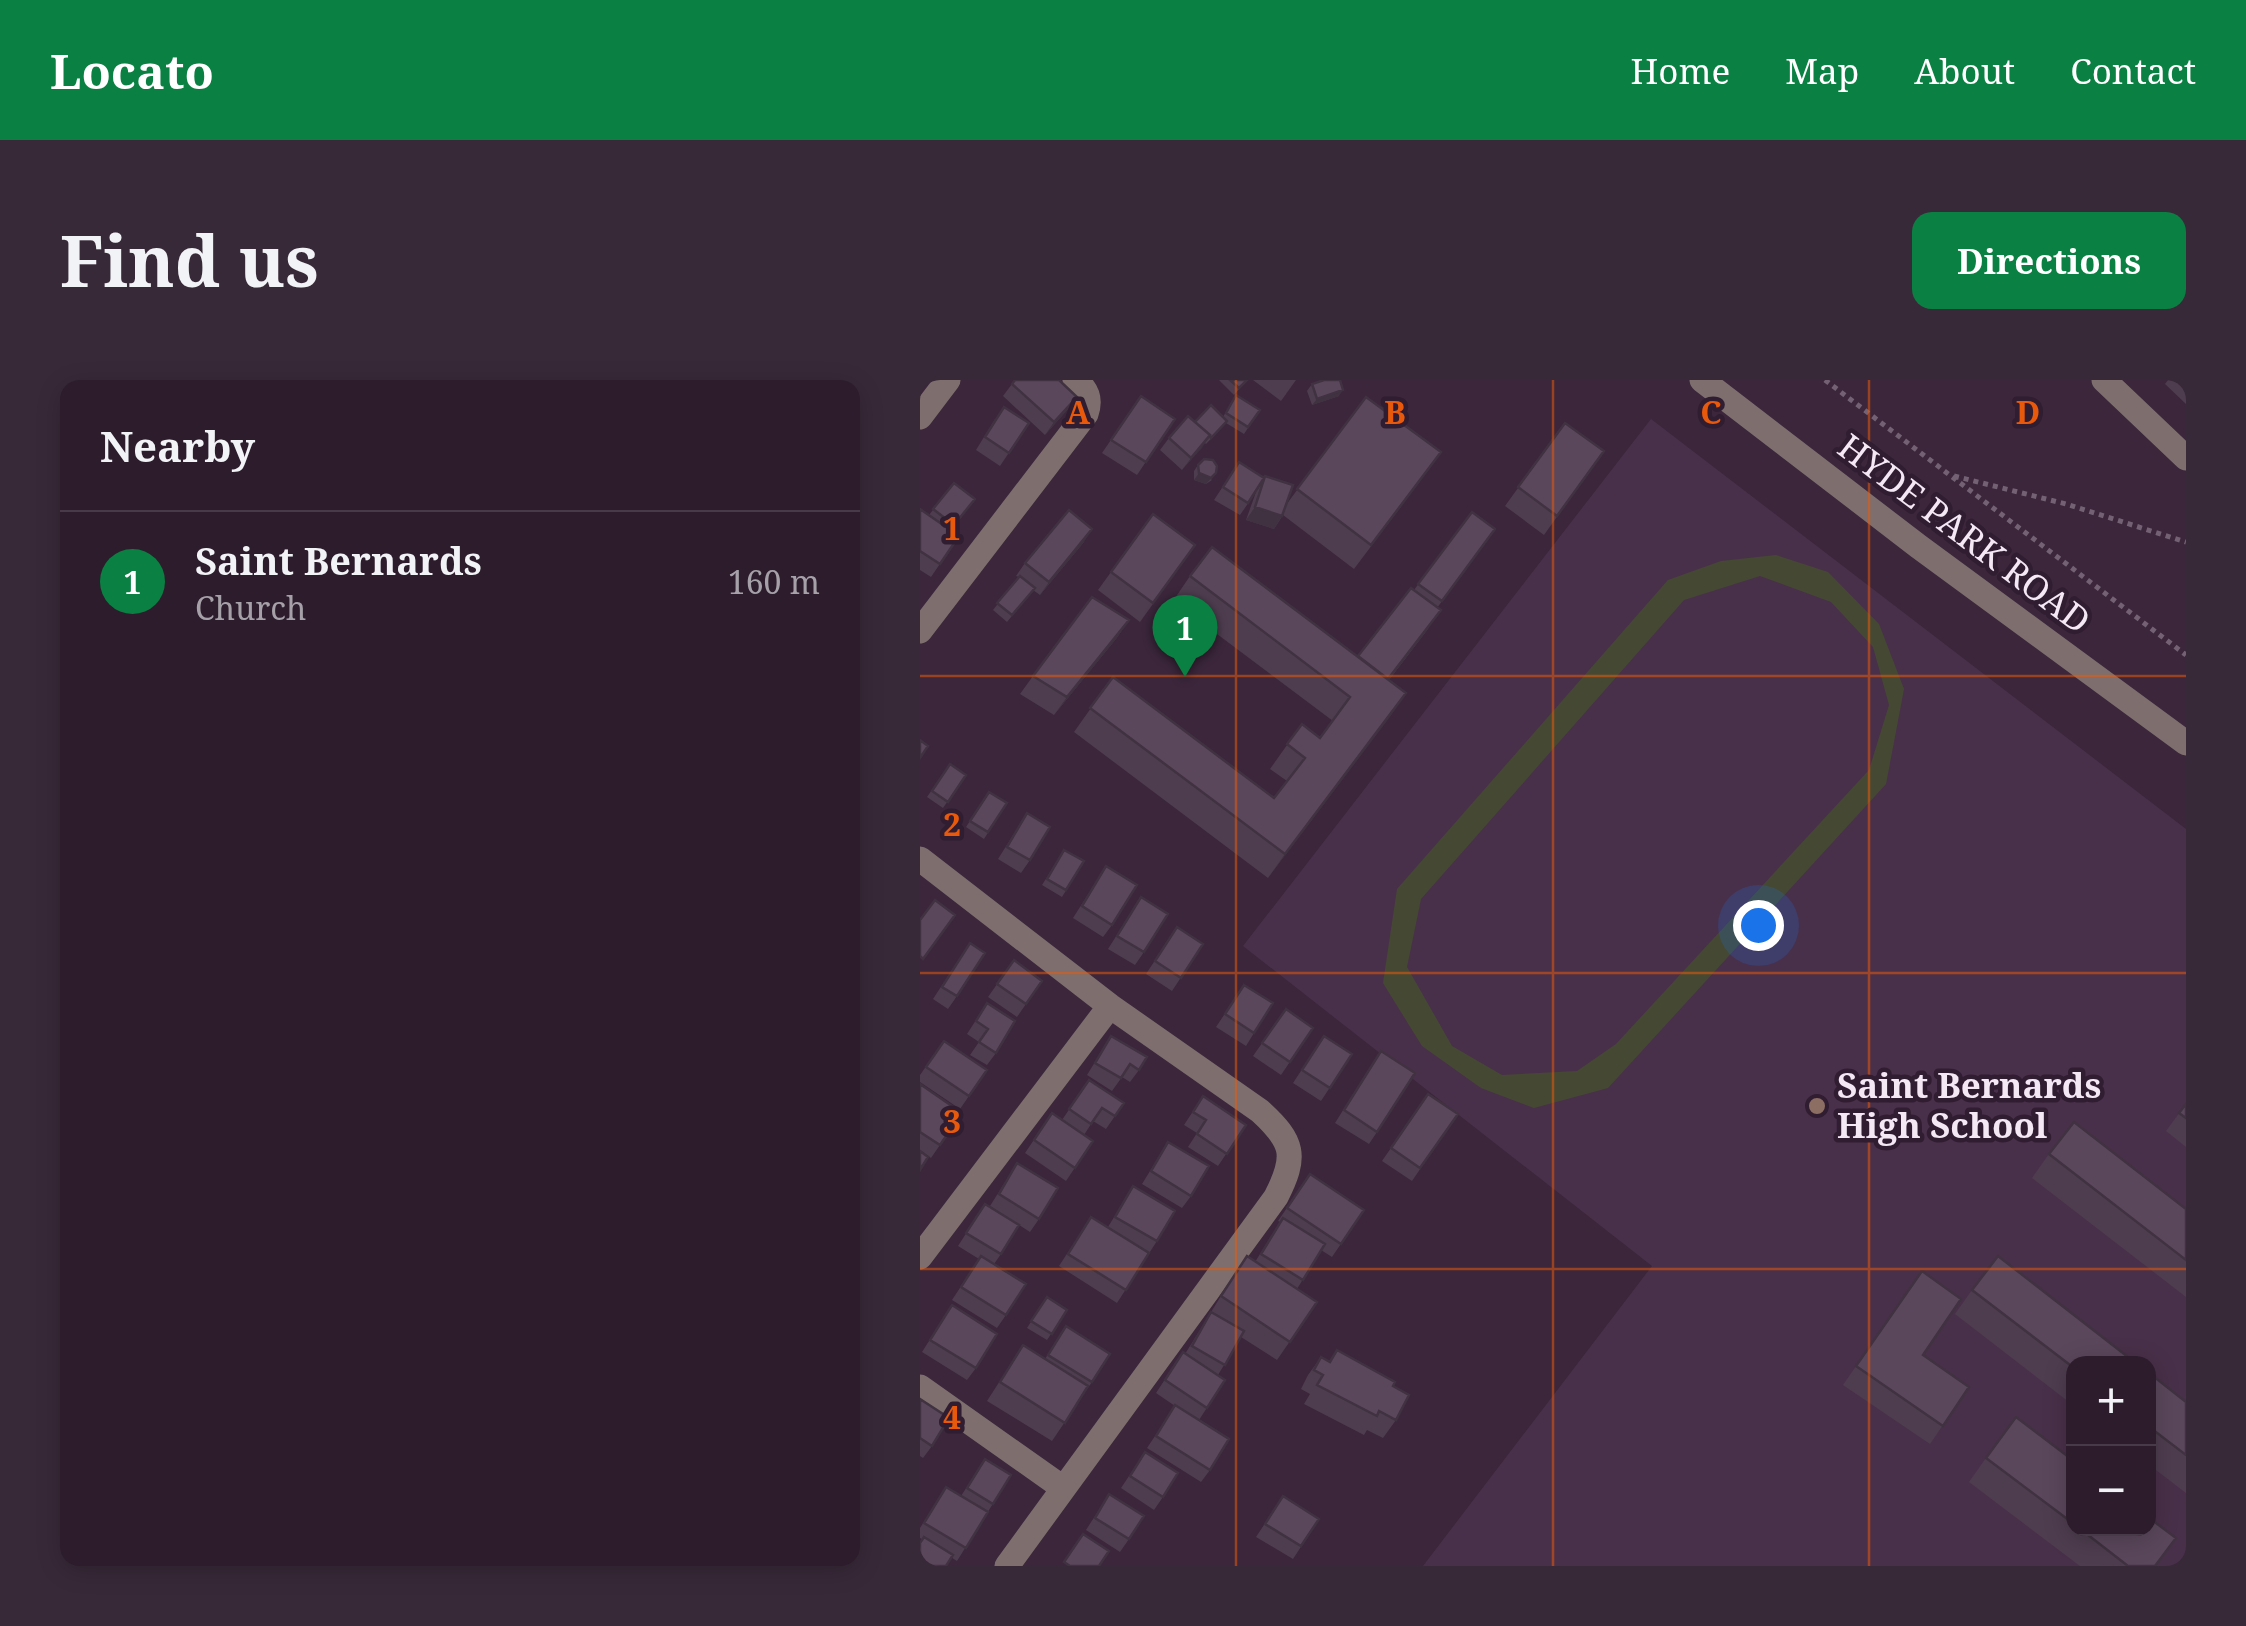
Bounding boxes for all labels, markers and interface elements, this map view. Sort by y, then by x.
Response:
text: Locato [50,38,214,103]
text: Home [1630,47,1730,94]
text: Map [1785,47,1859,94]
text: About [1914,47,2015,94]
text: Contact [2070,47,2196,94]
text: Find us [60,212,319,308]
button: Directions [1912,212,2186,309]
text: A [1066,390,1091,433]
text: B [1384,390,1406,433]
text: C [1700,390,1722,433]
text: D [2016,390,2040,433]
text: Nearby [100,417,255,474]
street label: HYDE PARK ROAD [1829,422,2101,643]
text: 1 [943,506,961,549]
text: Saint Bernards [195,534,482,586]
text: 1 [123,560,142,603]
text: 160 m [728,560,820,603]
text: Church [195,586,306,629]
pin: 1 [1152,594,1218,677]
text: 2 [943,802,961,845]
your location [1733,900,1784,951]
place label: Saint Bernards High School [1837,1061,2101,1148]
marker: Saint Bernards High School [1806,1095,1828,1117]
text: 3 [943,1099,961,1142]
map controls [2066,1356,2156,1536]
button: + [2066,1356,2156,1446]
text: 4 [943,1395,961,1438]
button: − [2066,1446,2156,1536]

